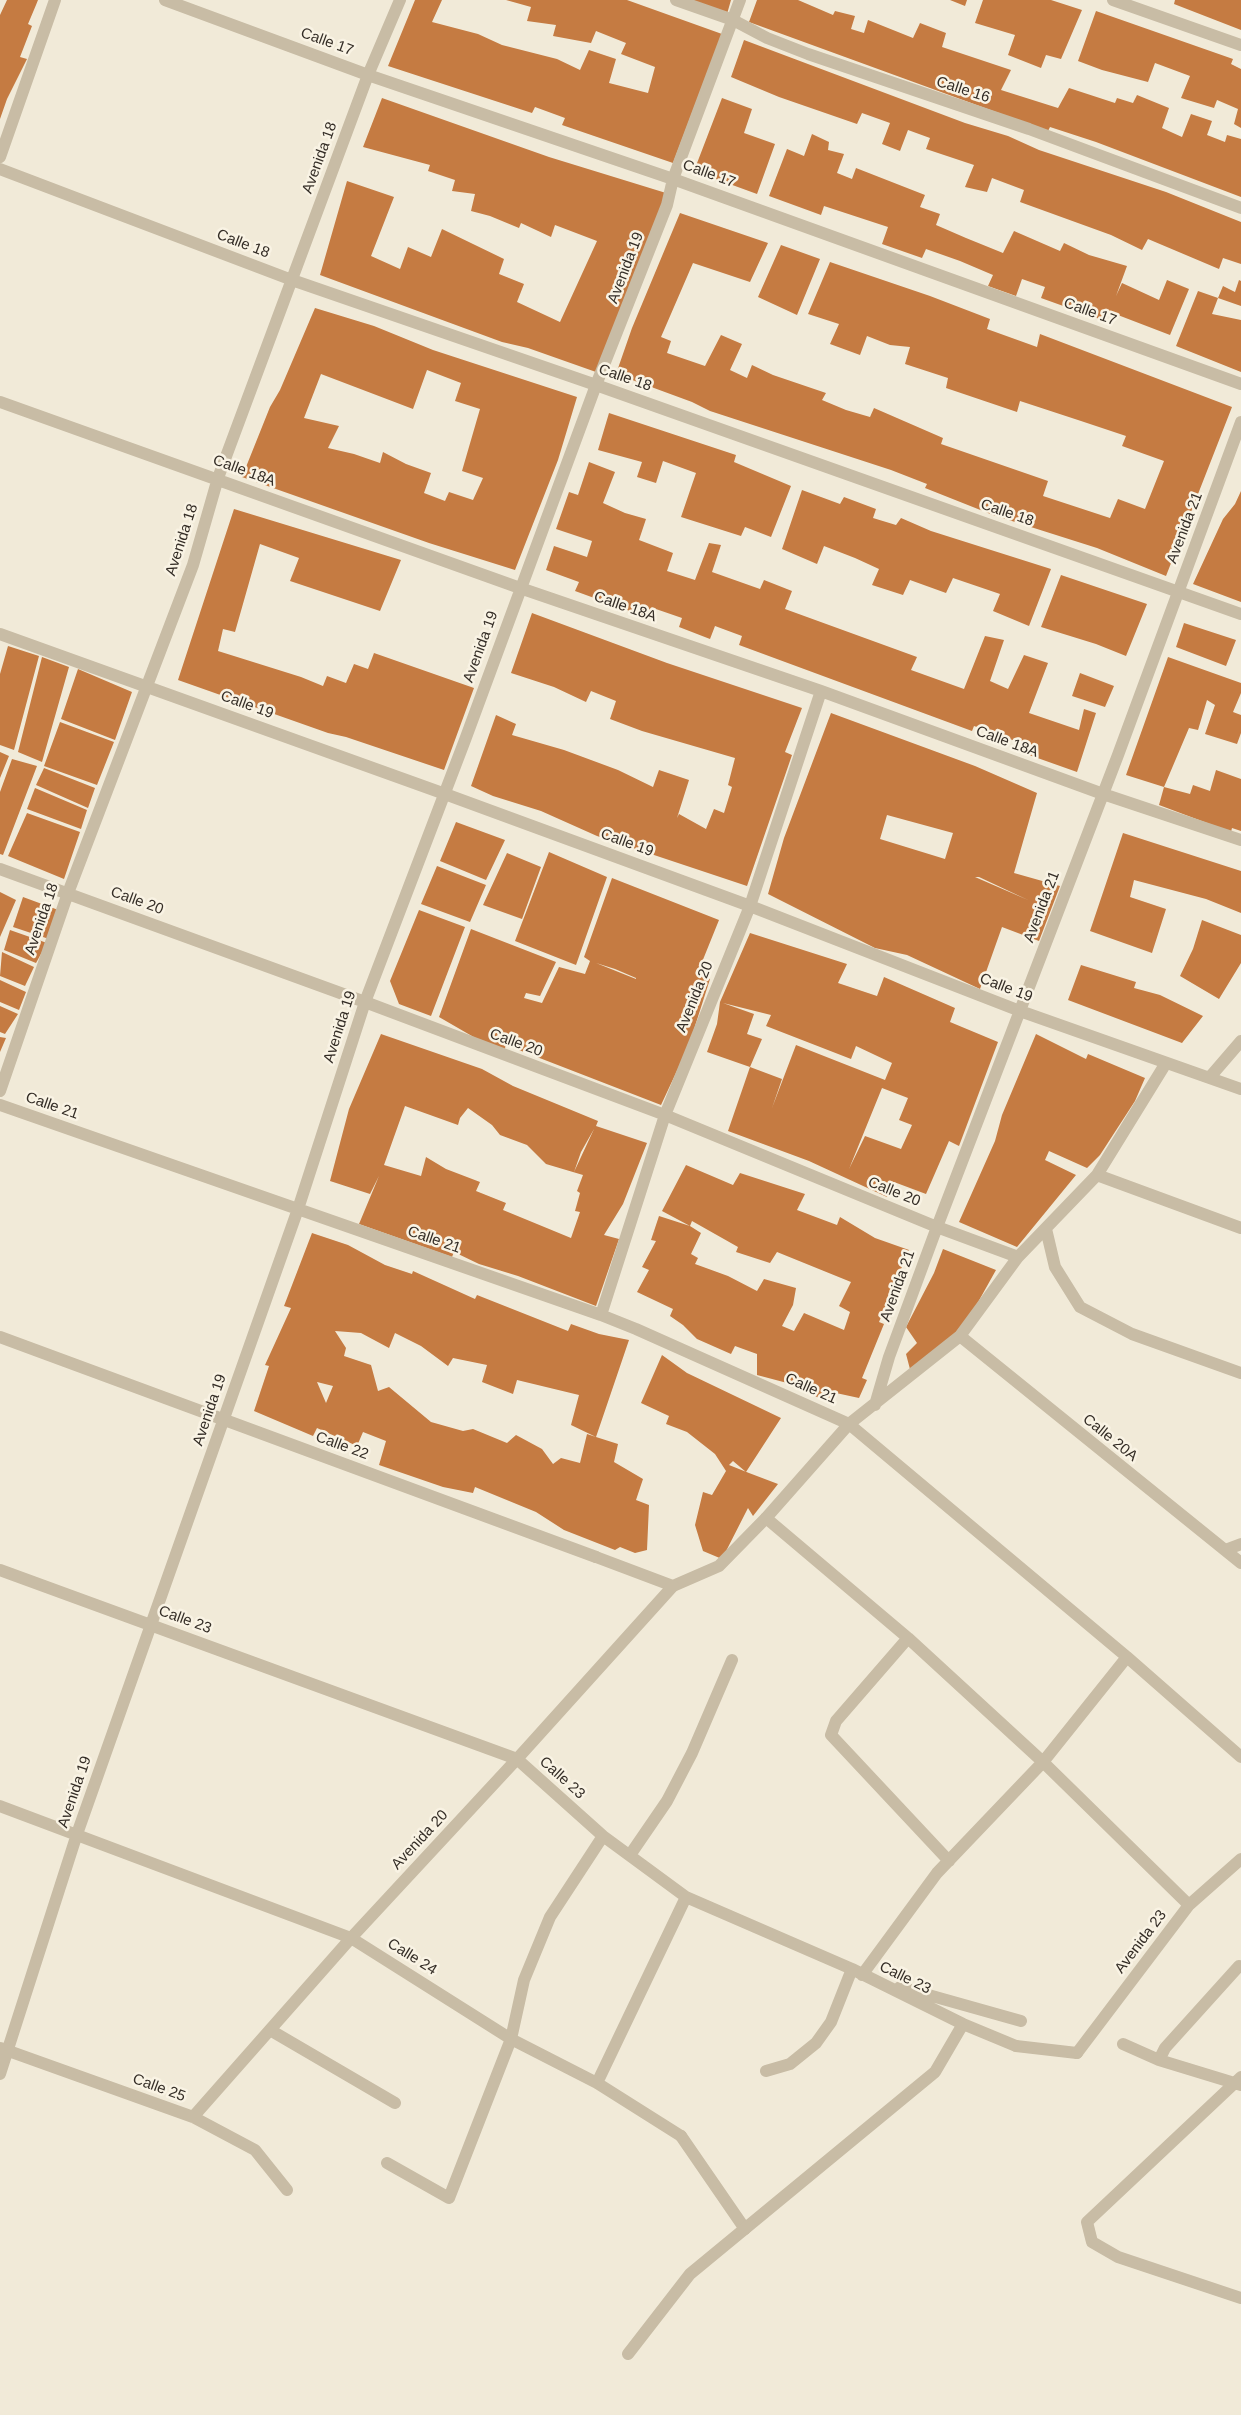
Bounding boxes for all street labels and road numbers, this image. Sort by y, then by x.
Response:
street label: Calle 17 [298,24,356,60]
street label: Calle 16 [934,73,992,107]
street label: Avenida 18 [299,120,341,196]
street label: Calle 17 [680,156,738,192]
street label: Calle 18 [214,226,272,262]
street label: Avenida 19 [604,230,648,306]
street label: Calle 17 [1061,294,1119,330]
street label: Calle 18 [596,361,654,395]
street label: Calle 18A [210,451,278,491]
street label: Avenida 21 [1163,490,1207,566]
street label: Calle 18 [978,496,1036,530]
street label: Avenida 18 [162,502,202,578]
street label: Calle 18A [591,588,659,626]
street label: Avenida 19 [460,609,502,685]
street label: Calle 19 [218,687,276,723]
street label: Calle 18A [973,722,1041,762]
street label: Calle 19 [598,825,656,861]
street label: Avenida 21 [1020,869,1064,945]
street label: Avenida 18 [21,881,63,957]
street label: Calle 20 [108,883,166,919]
street label: Avenida 20 [673,959,717,1035]
street label: Calle 19 [977,970,1035,1006]
street label: Avenida 19 [320,989,360,1065]
street label: Calle 20 [487,1025,545,1061]
street label: Calle 21 [23,1089,81,1123]
street label: Calle 20 [865,1173,923,1211]
street label: Calle 21 [405,1223,463,1257]
street label: Avenida 21 [877,1248,919,1324]
street label: Calle 21 [782,1370,840,1408]
street label: Avenida 19 [189,1372,231,1448]
street label: Calle 20A [1079,1411,1141,1465]
street label: Calle 22 [313,1428,371,1464]
street label: Calle 23 [156,1602,214,1638]
street label: Calle 23 [536,1753,588,1803]
street label: Avenida 19 [54,1754,96,1830]
street label: Avenida 20 [388,1807,452,1873]
street label: Avenida 23 [1111,1907,1171,1977]
street label: Calle 24 [384,1935,440,1979]
street label: Calle 23 [876,1958,934,1998]
street label: Calle 25 [130,2070,188,2106]

